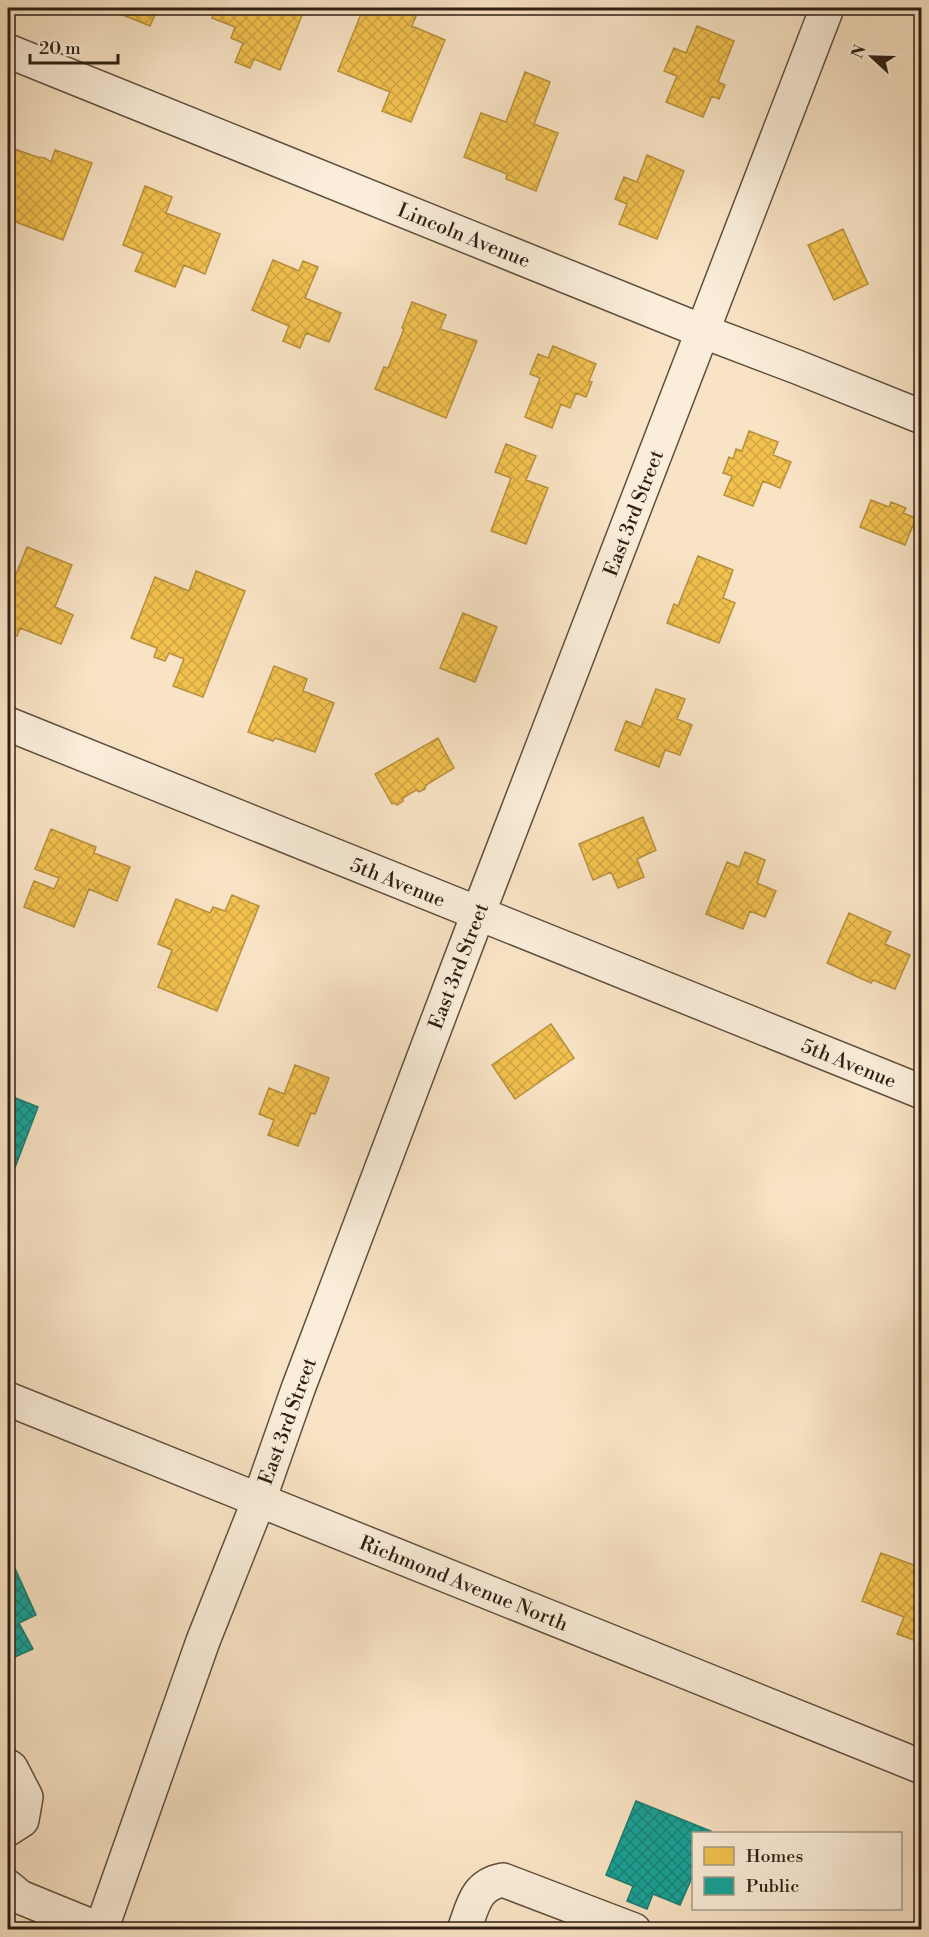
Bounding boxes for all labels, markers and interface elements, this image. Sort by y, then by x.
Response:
scale bar [30,27,118,65]
north arrow [842,27,902,87]
text: 20 m [39,37,81,60]
text: N [847,42,871,61]
street label: Lincoln Avenue [393,198,533,274]
street label: East 3rd Street [599,447,670,580]
street label: 5th Avenue [346,853,449,914]
street label: East 3rd Street [424,900,495,1033]
street label: 5th Avenue [797,1034,900,1095]
street label: East 3rd Street [254,1355,323,1488]
street label: Richmond Avenue North [355,1531,571,1638]
legend [692,1832,902,1910]
text: Homes [746,1845,803,1868]
text: Public [746,1875,799,1898]

